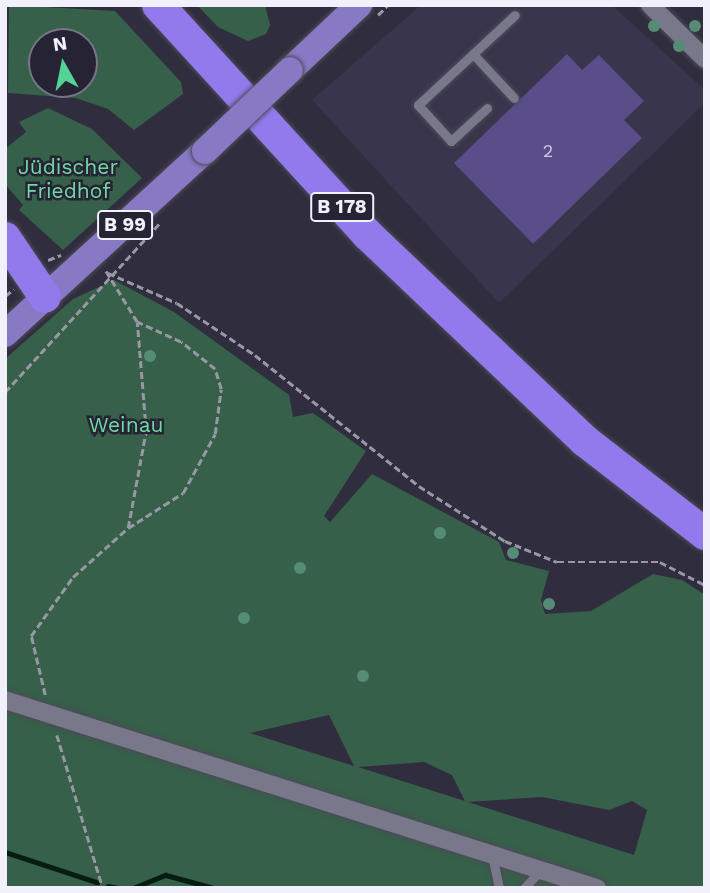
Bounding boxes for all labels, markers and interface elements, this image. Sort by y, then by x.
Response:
north arrow [28,28,98,98]
text: N [51,31,69,56]
house number: 2 [543,140,553,162]
park label: Jüdischer Friedhof [18,154,118,204]
road number: B 178 [309,192,375,223]
road number: B 99 [97,210,153,241]
park label: Weinau [88,412,164,438]

